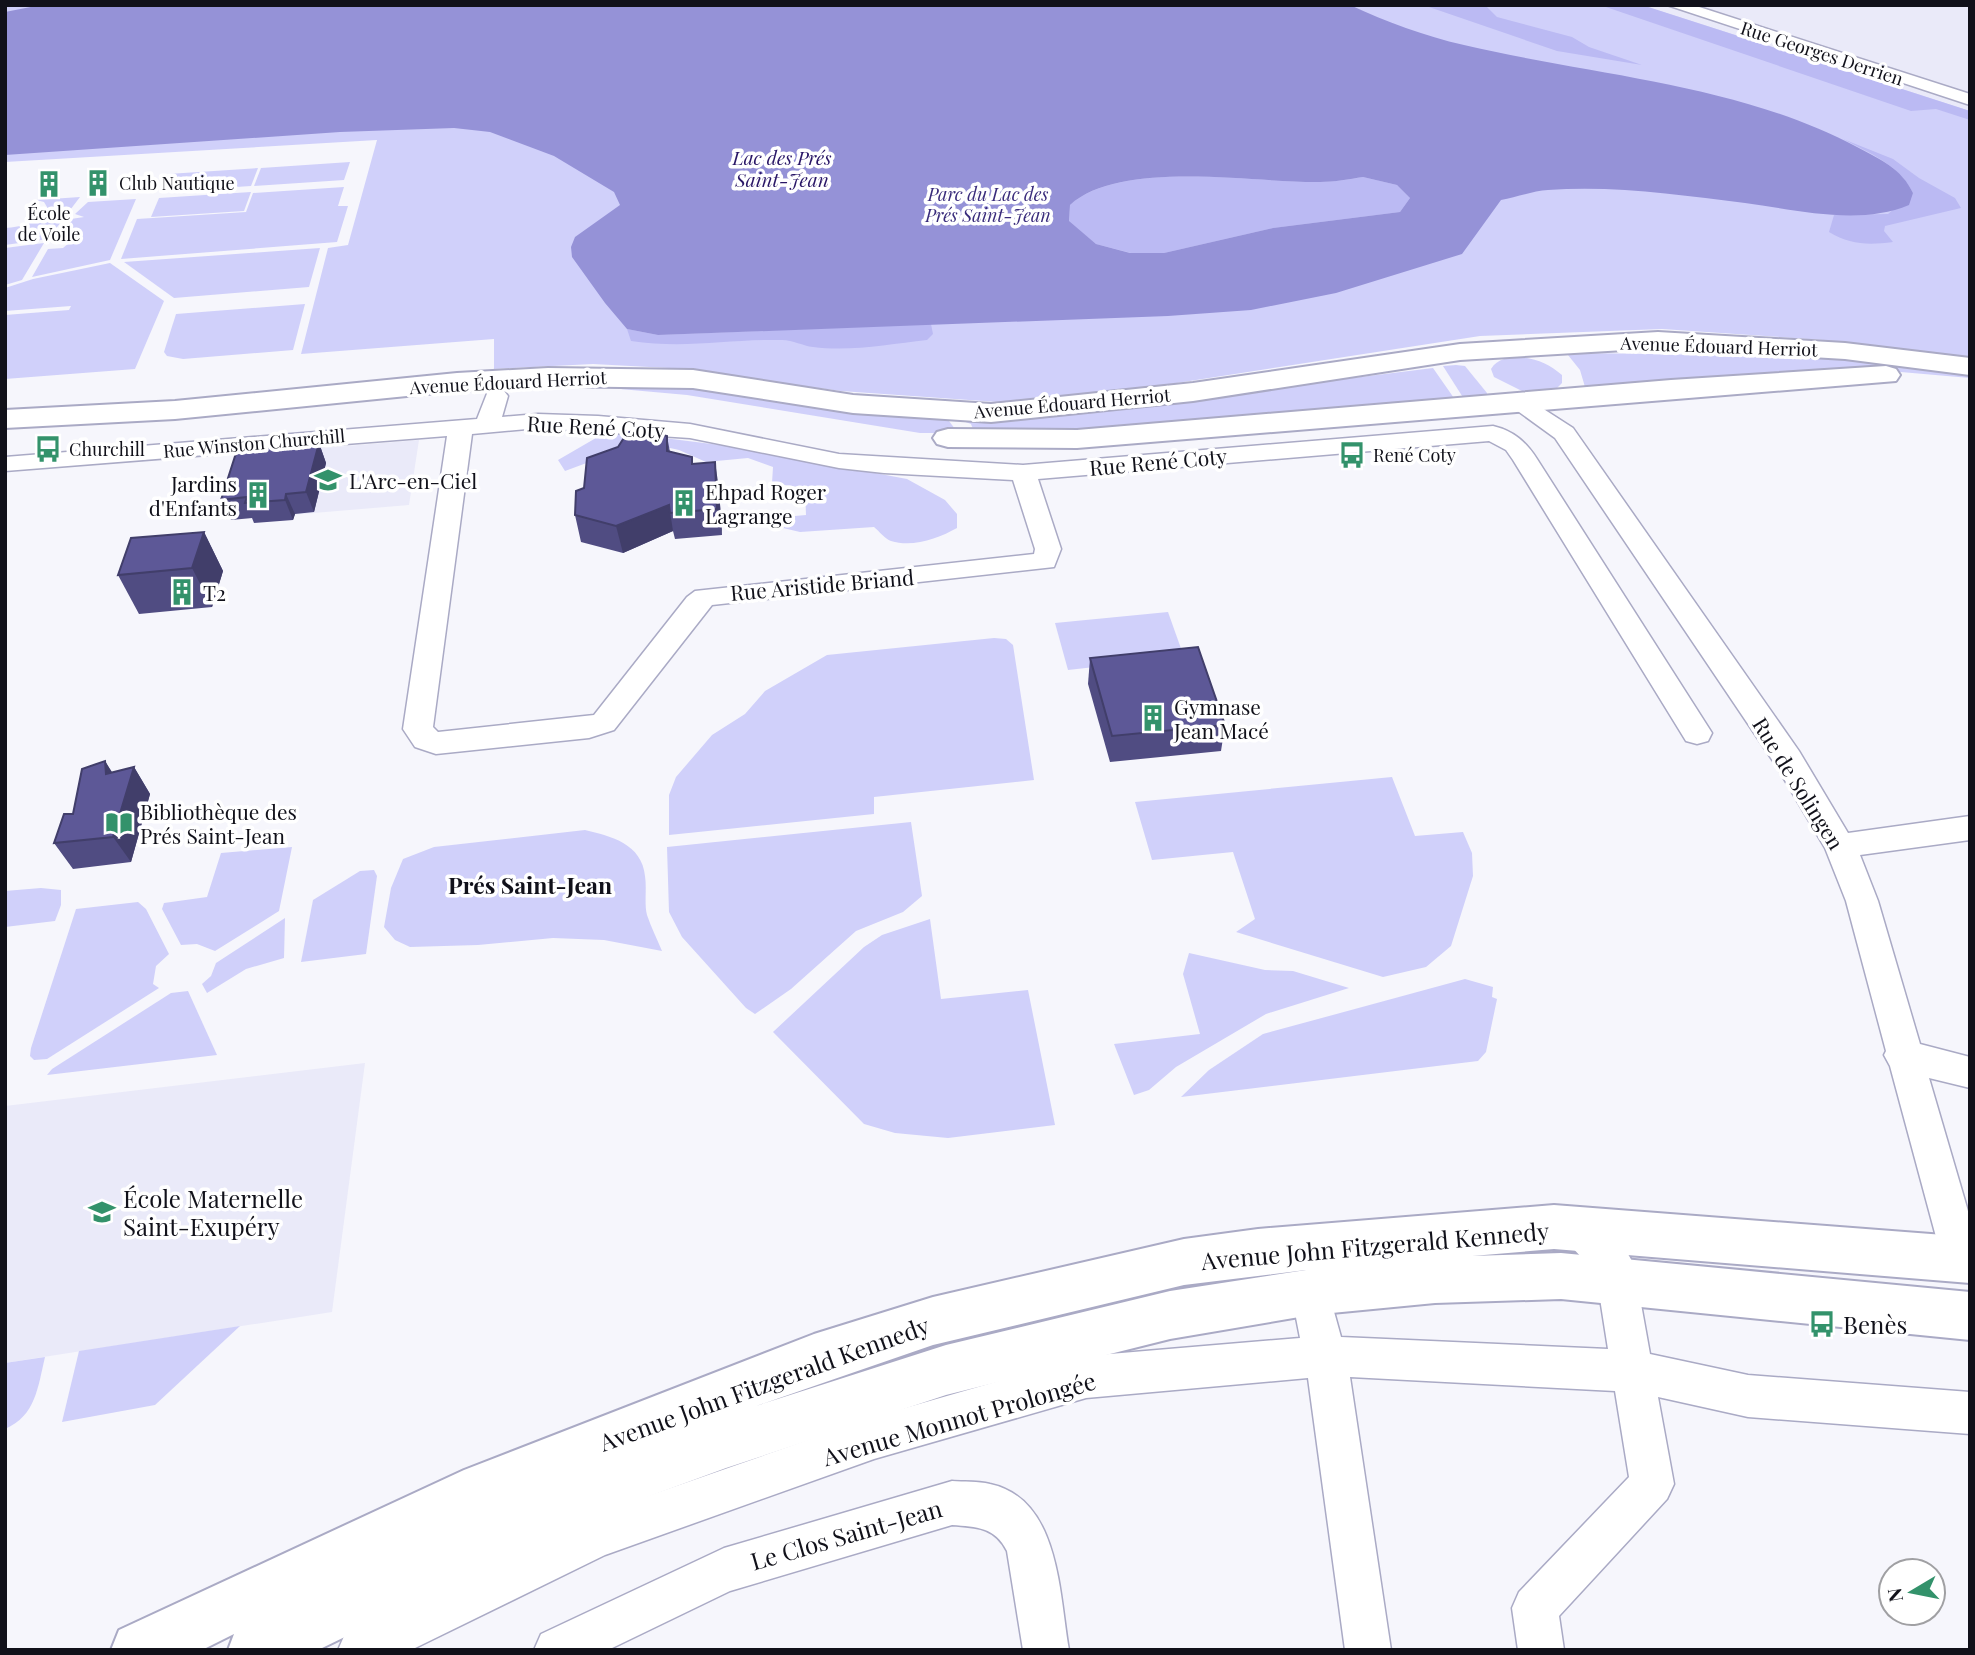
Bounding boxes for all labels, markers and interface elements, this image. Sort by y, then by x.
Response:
street label: Rue Georges Derrien [1738,15,1907,91]
water label: Lac des Prés Saint-Jean [732,144,831,192]
building icon: Club Nautique [83,168,113,198]
building icon: École de Voile [34,169,64,199]
place label: Club Nautique [119,171,235,195]
park label: Parc du Lac des Prés Saint-Jean [924,182,1051,227]
place label: École de Voile [18,201,80,246]
street label: Avenue Édouard Herriot [1619,331,1819,361]
street label: Avenue Édouard Herriot [408,365,608,399]
street label: Avenue Édouard Herriot [972,382,1172,424]
street label: Rue René Coty [526,408,666,444]
street label: Rue Winston Churchill [162,423,346,463]
bus stop icon: Churchill [33,434,63,464]
place label: Churchill [69,437,145,461]
bus stop icon: René Coty [1337,440,1367,470]
street label: Rue René Coty [1088,441,1229,481]
place label: René Coty [1373,443,1456,467]
school or university icon: L'Arc-en-Ciel [313,465,343,495]
place label: L'Arc-en-Ciel [349,466,477,494]
place label: Jardins d'Enfants [149,469,237,521]
place label: Ehpad Roger Lagrange [705,477,827,529]
building icon: Jardins d'Enfants [243,480,273,510]
building icon: Ehpad Roger Lagrange [669,488,699,518]
street label: Rue Aristide Briand [729,562,915,606]
building icon: T2 [167,577,197,607]
place label: T2 [203,578,226,606]
place label: Gymnase Jean Macé [1173,692,1269,744]
building icon: Gymnase Jean Macé [1138,703,1168,733]
street label: Rue de Solingen [1747,712,1851,855]
place label: Bibliothèque des Prés Saint-Jean [140,797,297,849]
library icon: Bibliothèque des Prés Saint-Jean [104,808,134,838]
district label: Prés Saint-Jean [448,869,612,900]
place label: École Maternelle Saint-Exupéry [123,1182,303,1242]
school or university icon: École Maternelle Saint-Exupéry [87,1197,117,1227]
street label: Avenue John Fitzgerald Kennedy [1199,1214,1550,1276]
street label: Avenue John Fitzgerald Kennedy [594,1308,933,1458]
place label: Benès [1843,1308,1907,1340]
bus stop icon: Benès [1807,1309,1837,1339]
street label: Avenue Monnot Prolongée [818,1364,1099,1473]
street label: Le Clos Saint-Jean [747,1491,945,1577]
north arrow [1877,1557,1947,1627]
text: N [1880,1586,1908,1604]

